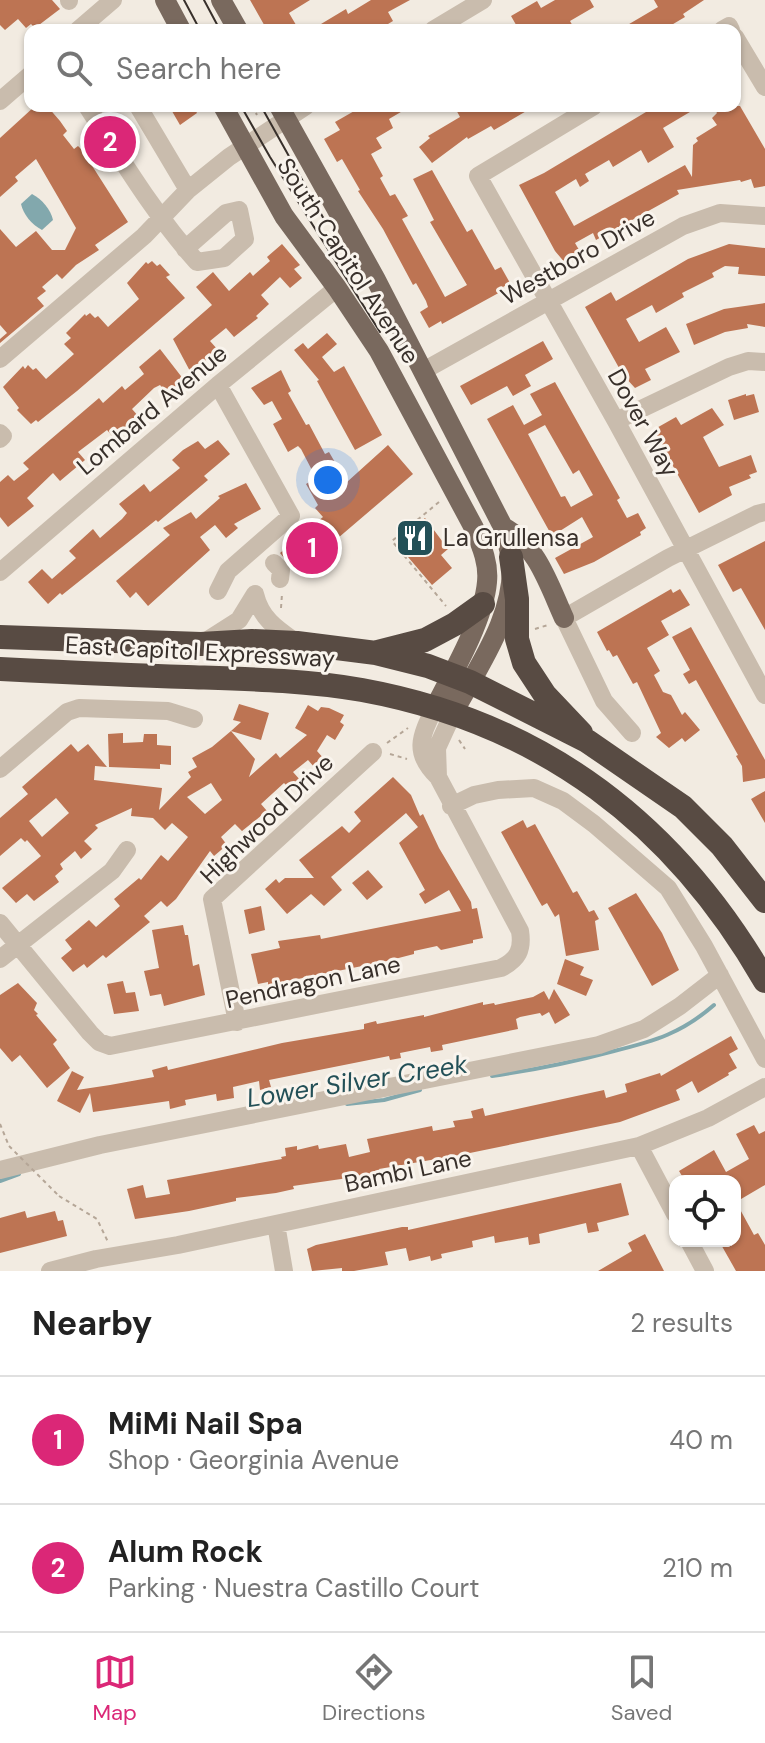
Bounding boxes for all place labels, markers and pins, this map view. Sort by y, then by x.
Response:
pin: 2 [84,112,136,172]
restaurant icon: La Grullensa [394,517,436,559]
pin: 1 [286,518,338,578]
place label: La Grullensa [443,522,579,553]

